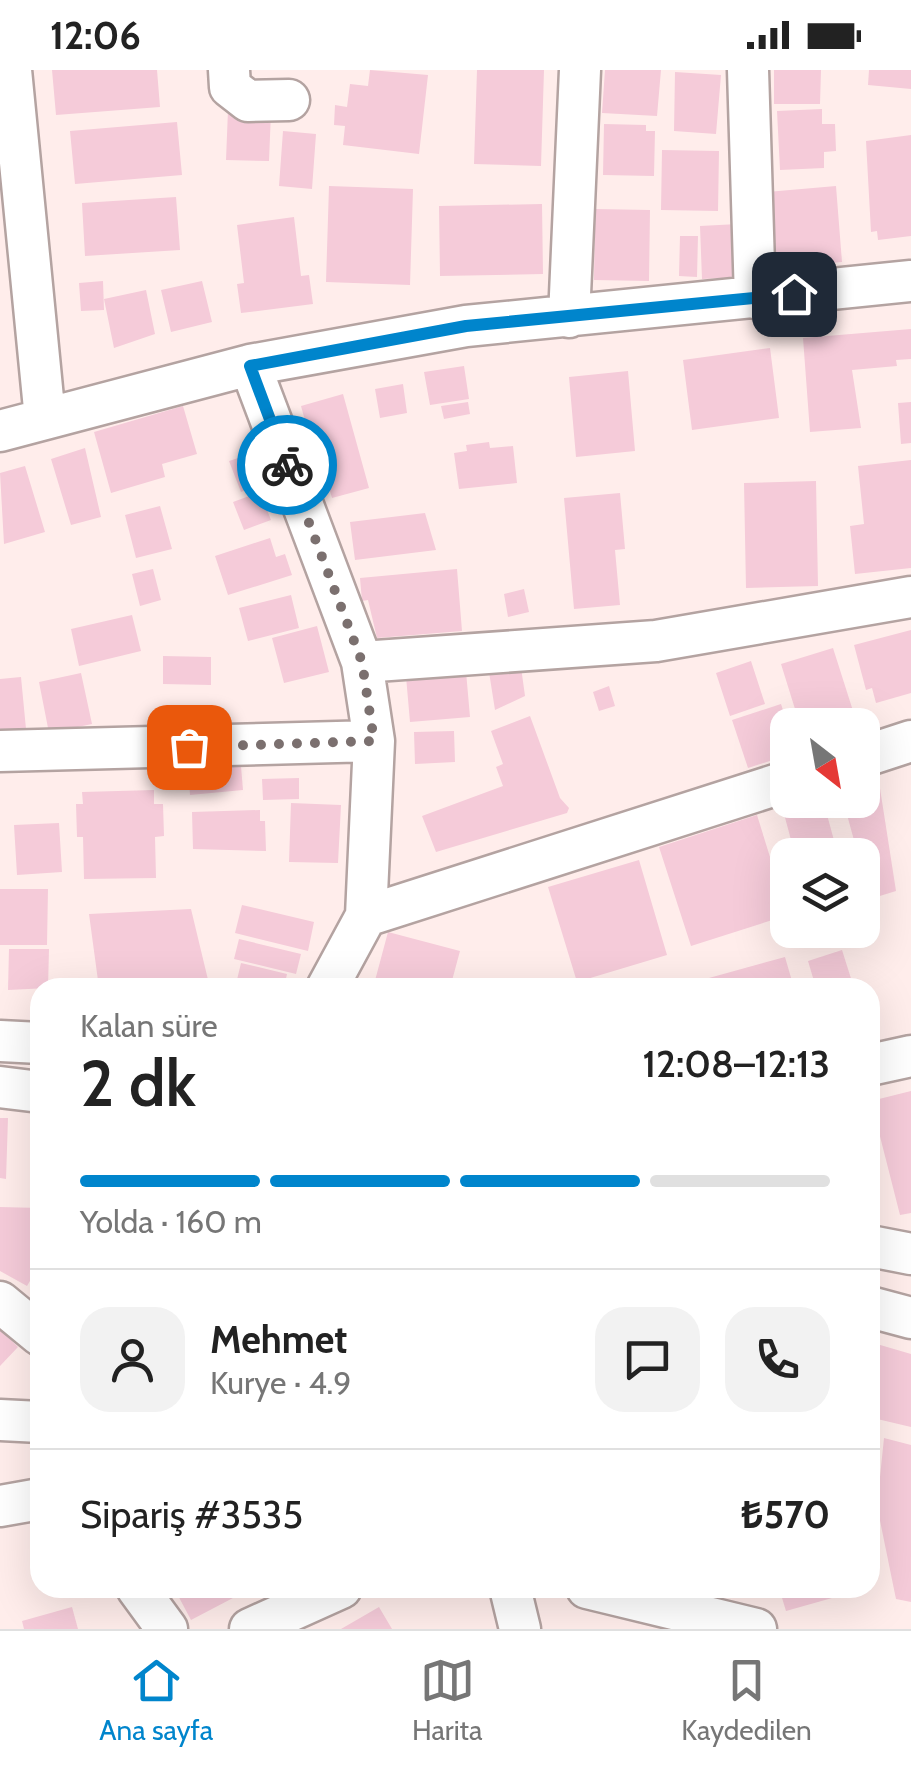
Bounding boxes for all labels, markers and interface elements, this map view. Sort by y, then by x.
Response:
text: 12:06 [50,12,141,59]
pin [752,252,837,337]
icon: home [767,267,822,322]
courier [237,415,337,515]
icon: bike [260,438,315,493]
pin [147,705,232,790]
north arrow [770,708,880,818]
map controls [770,708,880,948]
icon: bag [162,720,217,775]
button: layers [770,838,880,948]
text: Kalan süre [80,1006,218,1045]
text: 12:08–12:13 [643,1040,830,1087]
text: 2 dk [80,1043,196,1122]
text: Yolda · 160 m [80,1202,262,1241]
button: person [80,1307,185,1412]
button: chat [595,1307,700,1412]
button: phone [725,1307,830,1412]
text: Mehmet [210,1316,347,1363]
text: Kurye · 4.9 [210,1363,351,1402]
text: Sipariş #3535 [80,1491,303,1538]
text: ₺570 [741,1491,830,1538]
tab: Ana sayfa [99,1653,213,1747]
tab: Harita [412,1653,483,1747]
tab: Kaydedilen [681,1653,812,1747]

